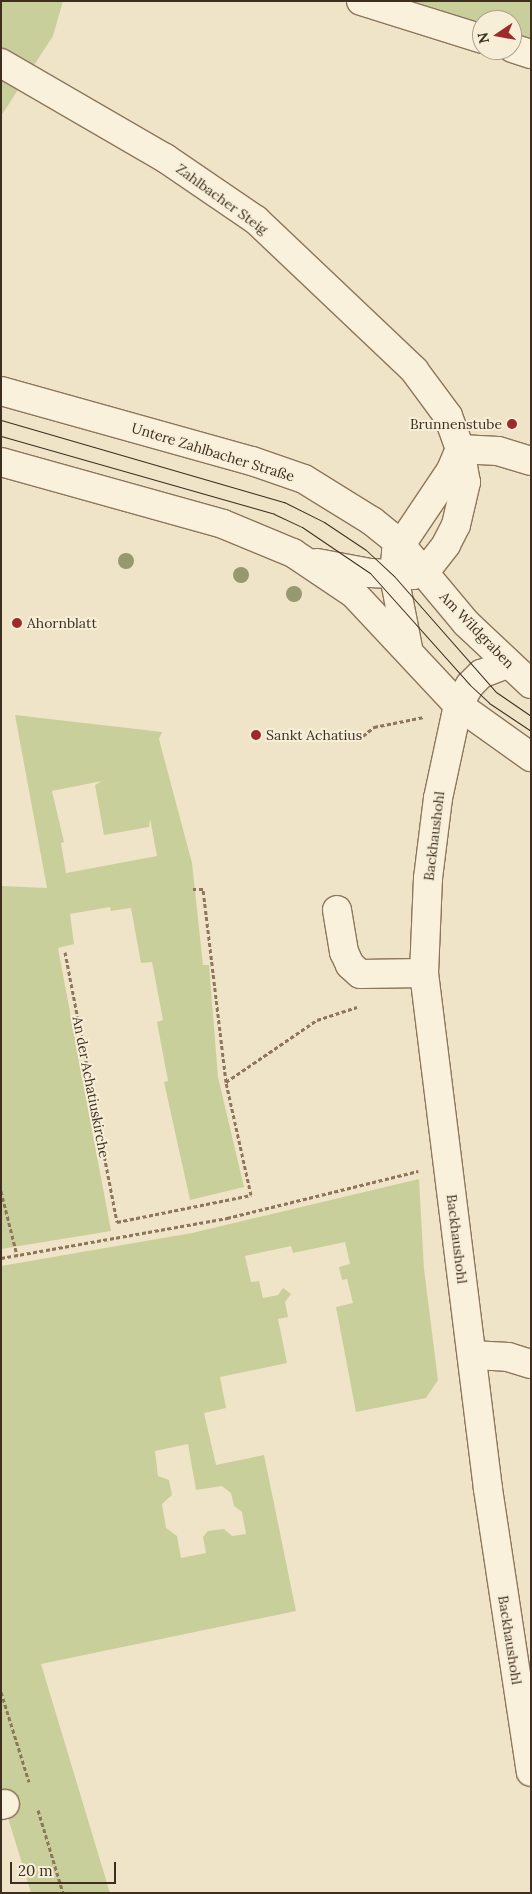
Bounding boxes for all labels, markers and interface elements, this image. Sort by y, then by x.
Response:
north arrow [472,10,522,60]
text: N [473,31,493,45]
street label: Zahlbacher Steig [173,160,271,238]
place label: Brunnenstube [410,416,502,432]
marker: Brunnenstube [506,418,518,430]
street label: Untere Zahlbacher Straße [130,419,296,485]
street label: Am Wildgraben [436,588,518,672]
place label: Ahornblatt [27,615,97,631]
marker: Ahornblatt [11,617,23,629]
place label: Sankt Achatius [266,727,362,743]
marker: Sankt Achatius [250,729,262,741]
street label: Backhaushohl [420,790,448,882]
street label: An der Achatiuskirche [69,1015,113,1159]
street label: Backhaushohl [443,1193,471,1285]
street label: Backhaushohl [495,1594,525,1686]
scale bar [12,1852,119,1884]
text: 20 m [18,1861,53,1880]

